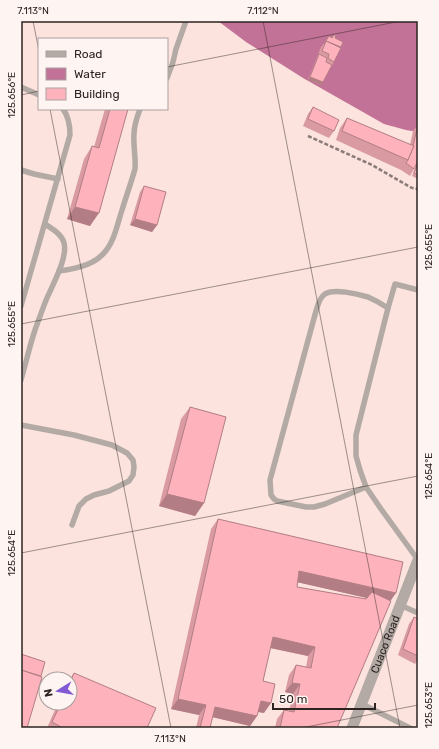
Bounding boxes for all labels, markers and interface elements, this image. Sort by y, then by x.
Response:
text: 7.113°N [17,5,49,17]
text: 7.112°N [247,5,279,17]
legend [38,38,168,110]
text: Road [74,47,102,61]
text: Water [74,67,106,81]
text: 125.656°E [6,72,18,118]
text: Building [74,87,120,101]
text: 125.655°E [423,224,435,270]
text: 125.655°E [6,301,18,347]
text: 125.654°E [423,453,435,499]
text: 125.654°E [6,530,18,576]
street label: Cuaco Road [368,613,402,675]
north arrow [38,671,78,711]
text: 125.653°E [423,682,435,728]
scale bar [273,685,375,711]
text: N [42,688,56,698]
text: 50 m [279,692,307,706]
text: 7.113°N [154,733,186,745]

